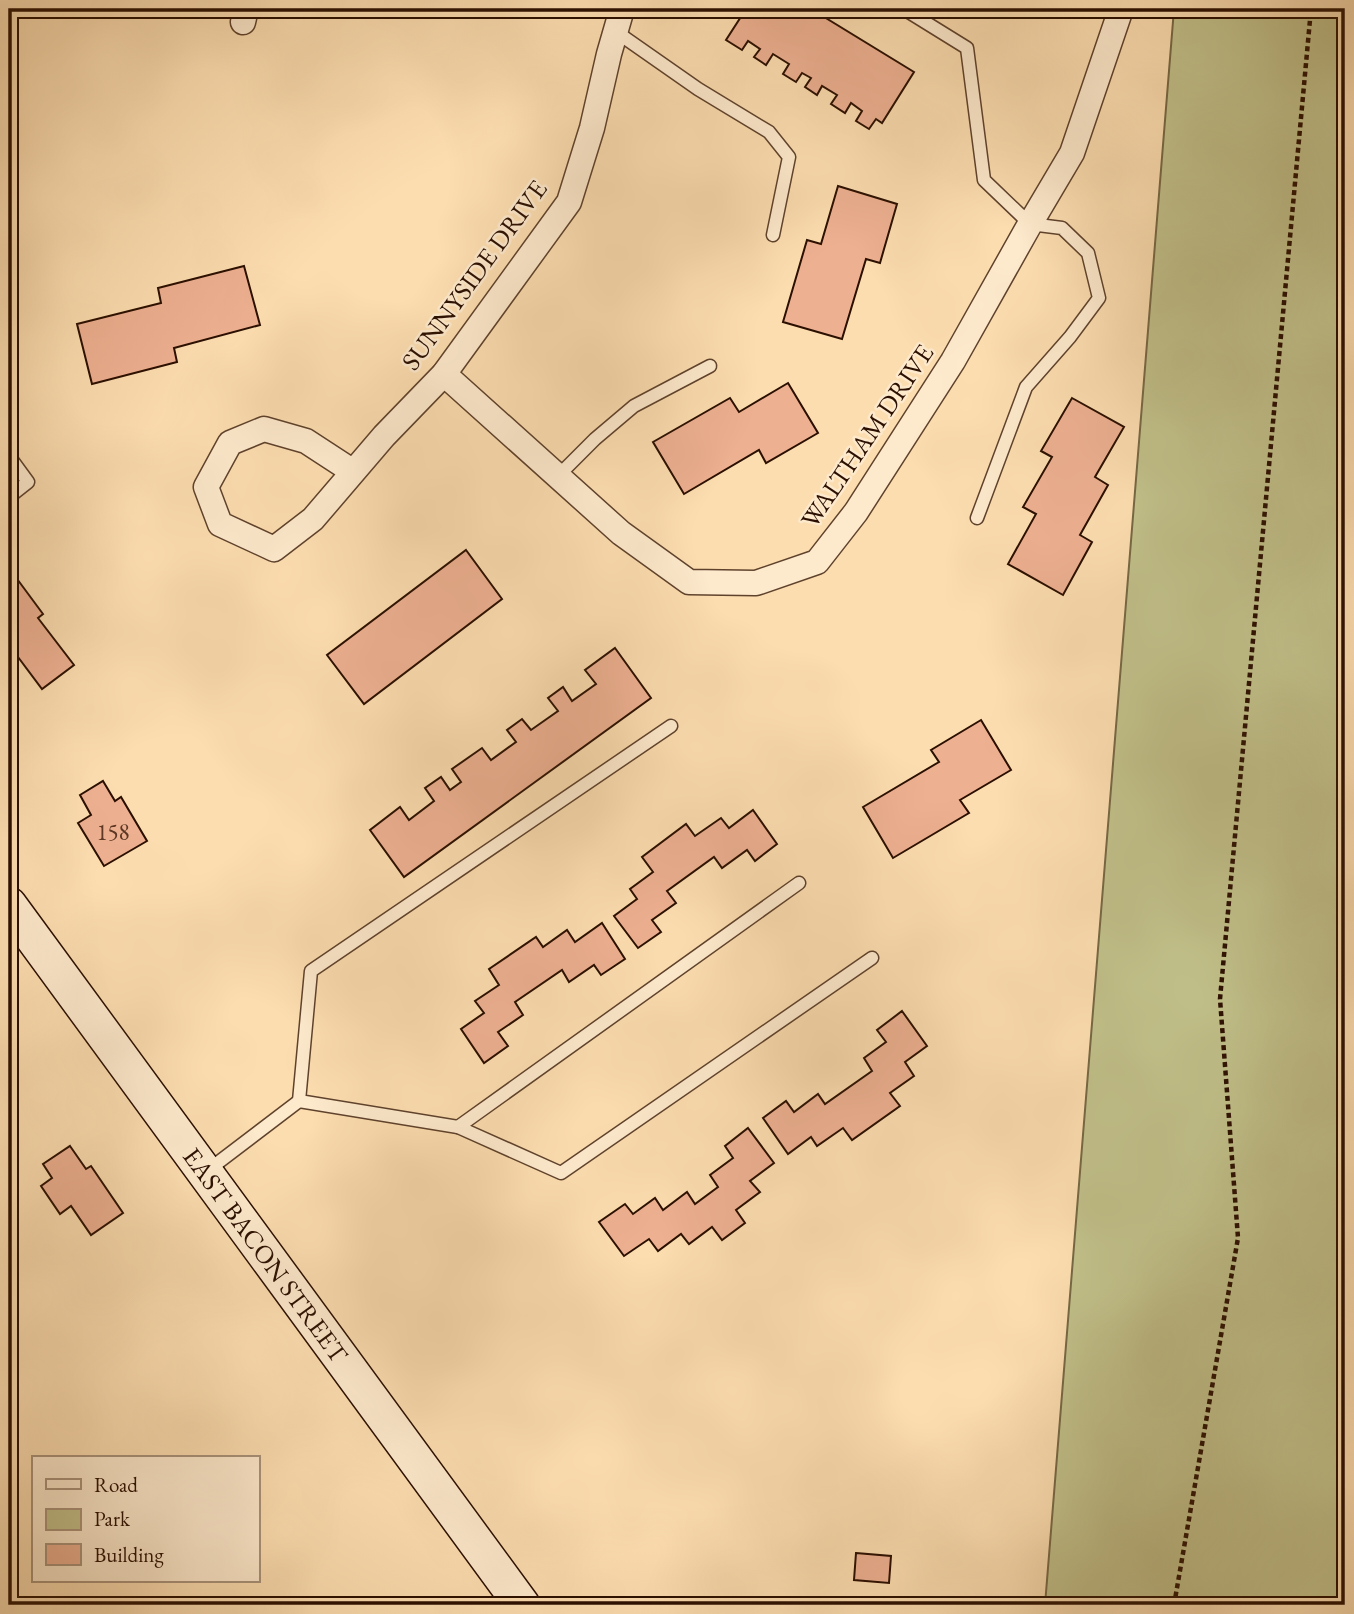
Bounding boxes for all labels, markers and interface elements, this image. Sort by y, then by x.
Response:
street label: SUNNYSIDE DRIVE [394,173,555,377]
street label: WALTHAM DRIVE [793,337,941,535]
house number: 158 [96,817,130,847]
street label: EAST BACON STREET [175,1141,356,1370]
legend [32,1456,259,1582]
text: Road [94,1471,138,1498]
text: Park [94,1505,131,1532]
text: Building [94,1541,164,1568]

